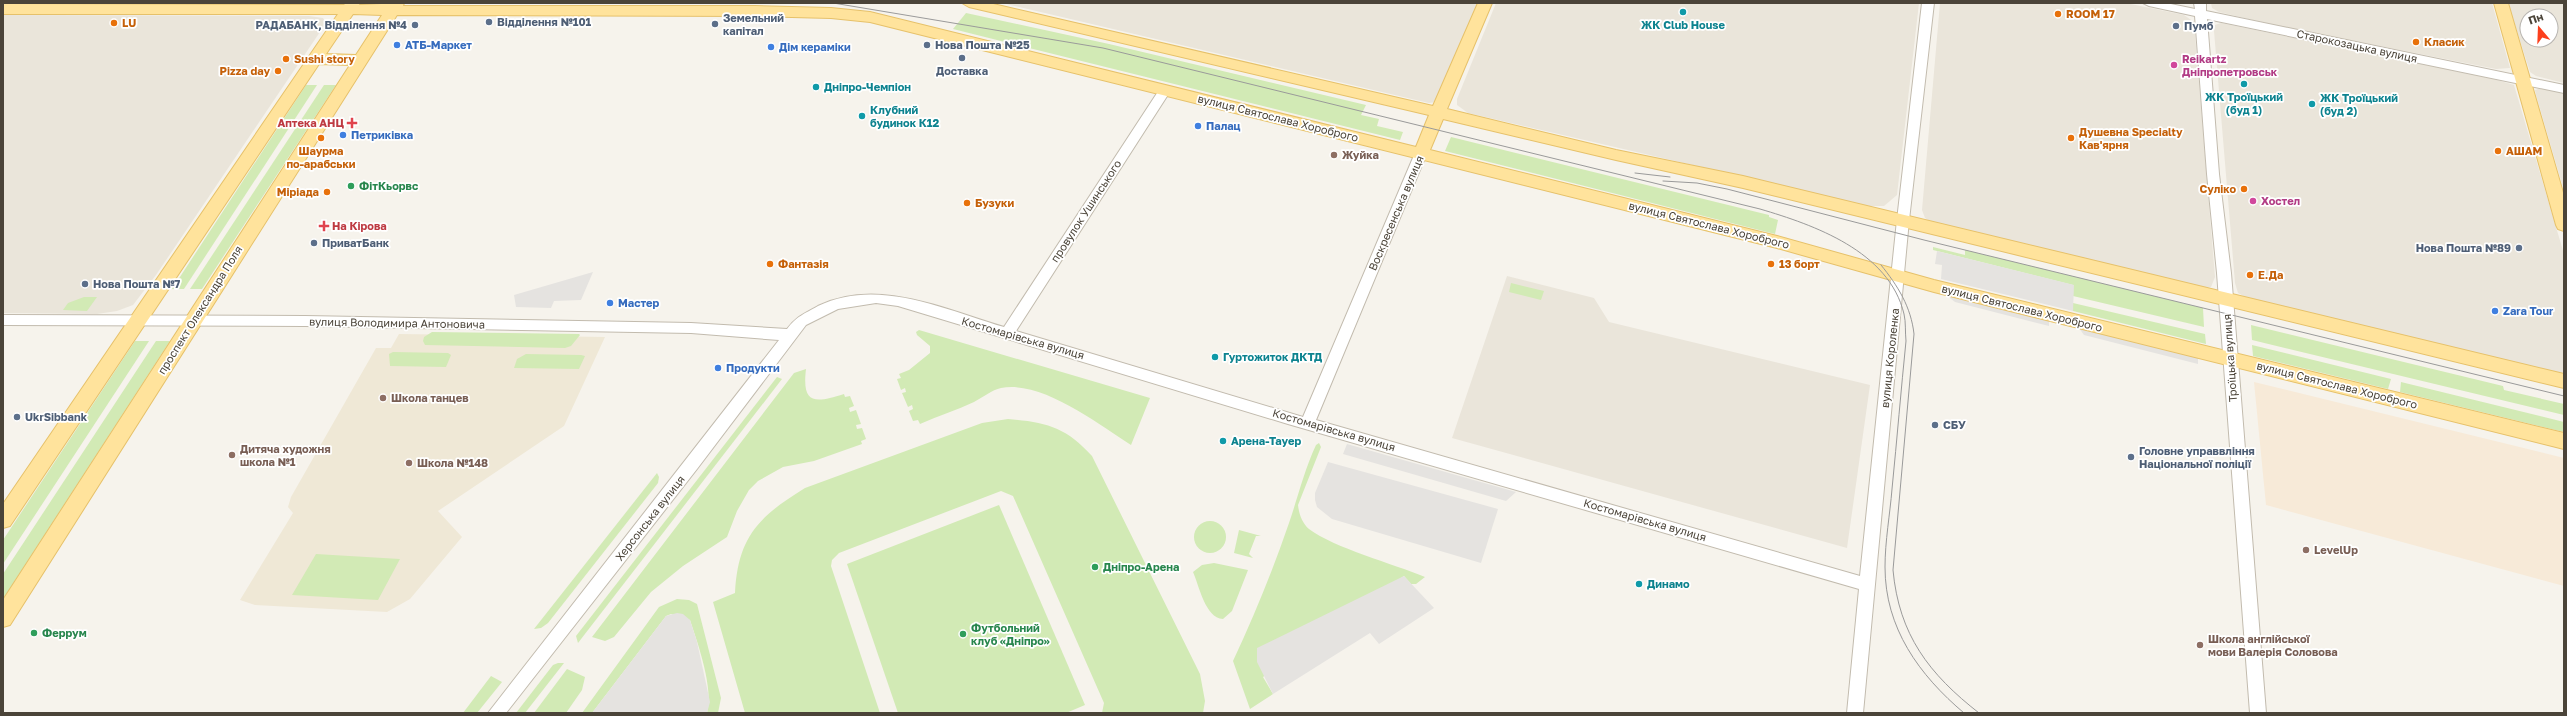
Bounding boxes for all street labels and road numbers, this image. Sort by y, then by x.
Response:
street label: Старокозацька вулиця [2296,26,2419,65]
street label: вулиця Святослава Хороброго [1196,91,1360,144]
street label: Воскресенська вулиця [1365,153,1426,272]
street label: провулок Ушинського [1048,157,1124,264]
street label: вулиця Святослава Хороброго [1627,198,1791,251]
street label: проспект Олександра Поля [155,243,245,376]
street label: вулиця Святослава Хороброго [1940,281,2104,334]
street label: вулиця Короленка [1878,307,1901,409]
street label: вулиця Володимира Антоновича [309,314,485,331]
street label: Костомарівська вулиця [960,314,1086,361]
street label: Троїцька вулиця [2220,314,2239,402]
street label: вулиця Святослава Хороброго [2255,358,2419,411]
street label: Костомарівська вулиця [1271,406,1397,453]
street label: Херсонська вулиця [612,472,687,563]
street label: Костомарівська вулиця [1582,496,1708,543]

